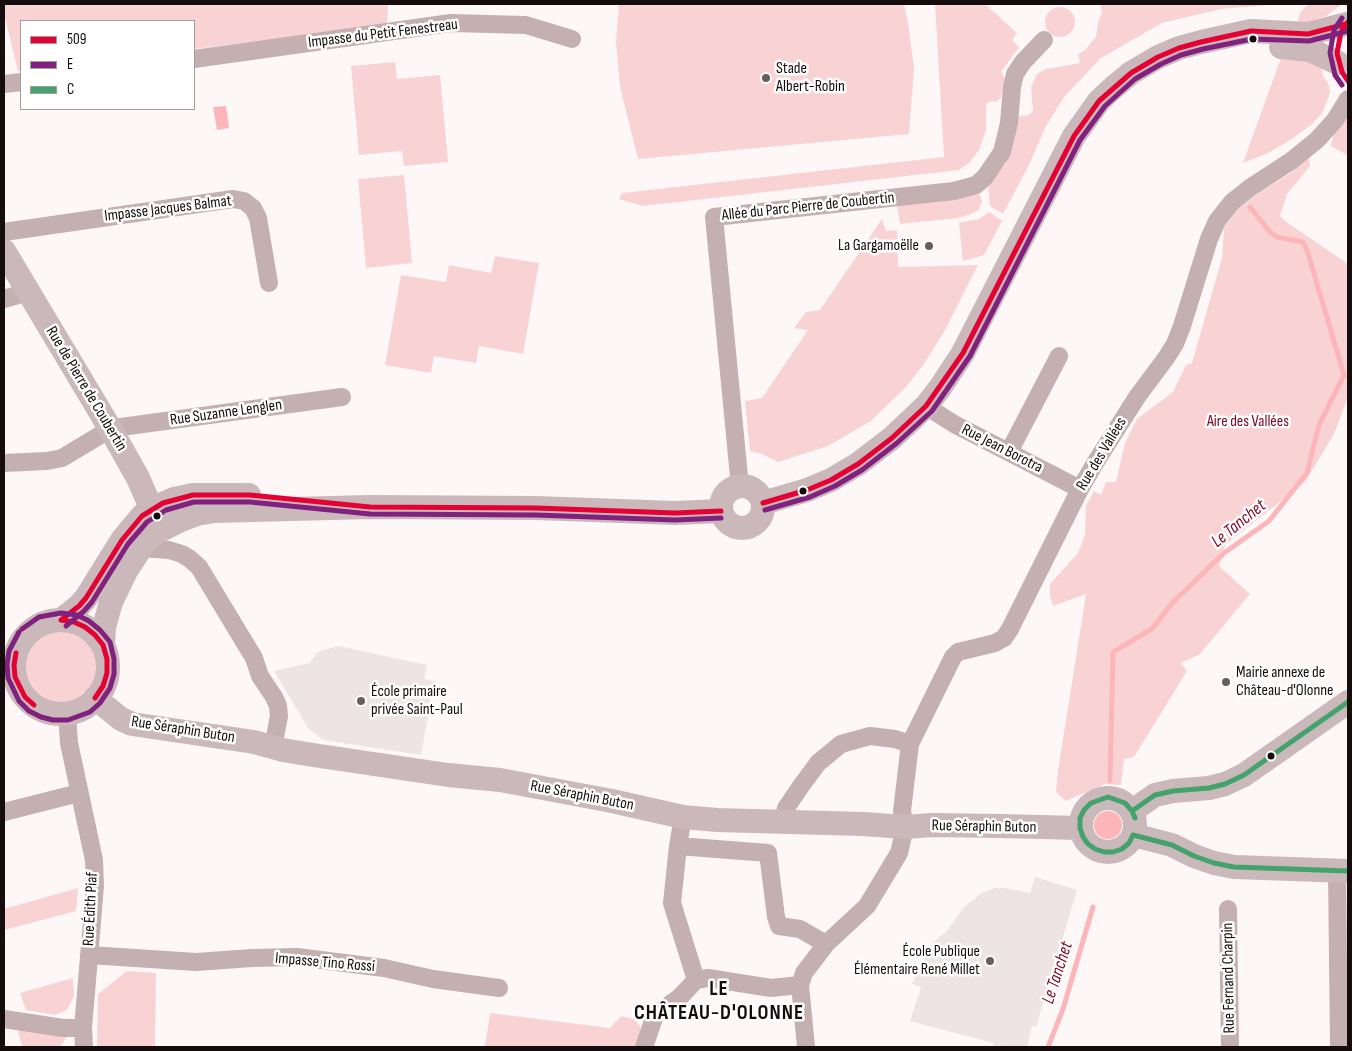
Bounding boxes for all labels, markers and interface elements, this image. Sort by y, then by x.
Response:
street label: Impasse du Petit Fenestreau [307,15,459,53]
legend [20,20,195,110]
text: 509 [67,30,86,49]
unlabelled marker [1248,34,1258,44]
text: E [67,55,73,74]
place label: Stade Albert-Robin [776,59,845,97]
marker: Stade Albert-Robin [760,72,772,84]
text: C [67,80,74,99]
street label: Allée du Parc Pierre de Coubertin [721,188,895,226]
street label: Impasse Jacques Balmat [103,192,233,226]
place label: La Gargamoëlle [838,236,919,256]
marker: La Gargamoëlle [923,240,935,252]
street label: Rue de Pierre de Coubertin [41,323,131,455]
street label: Rue Suzanne Lenglen [169,396,283,430]
park label: Aire des Vallées [1207,412,1289,432]
street label: Rue des Vallées [1073,414,1131,494]
street label: Rue Jean Borotra [958,420,1046,478]
unlabelled marker [798,486,808,496]
water label: Le Tanchet [1207,495,1271,553]
unlabelled marker [152,511,162,521]
place label: Mairie annexe de Château-d'Olonne [1236,663,1334,701]
marker: Mairie annexe de Château-d'Olonne [1220,676,1232,688]
place label: École primaire privée Saint-Paul [371,682,463,720]
marker: École primaire privée Saint-Paul [355,695,367,707]
street label: Rue Séraphin Buton [130,712,236,748]
unlabelled marker [1266,751,1276,761]
street label: Rue Séraphin Buton [529,777,635,815]
street label: Rue Séraphin Buton [931,816,1037,838]
street label: Rue Édith Piaf [79,872,103,946]
street label: Rue Fernand Charpin [1218,922,1240,1034]
water label: Le Tanchet [1038,939,1078,1007]
place label: École Publique Élémentaire René Millet [854,942,980,980]
street label: Impasse Tino Rossi [274,949,376,977]
marker: École Publique Élémentaire René Millet [984,955,996,967]
district label: LE CHÂTEAU-D'OLONNE [632,977,806,1027]

